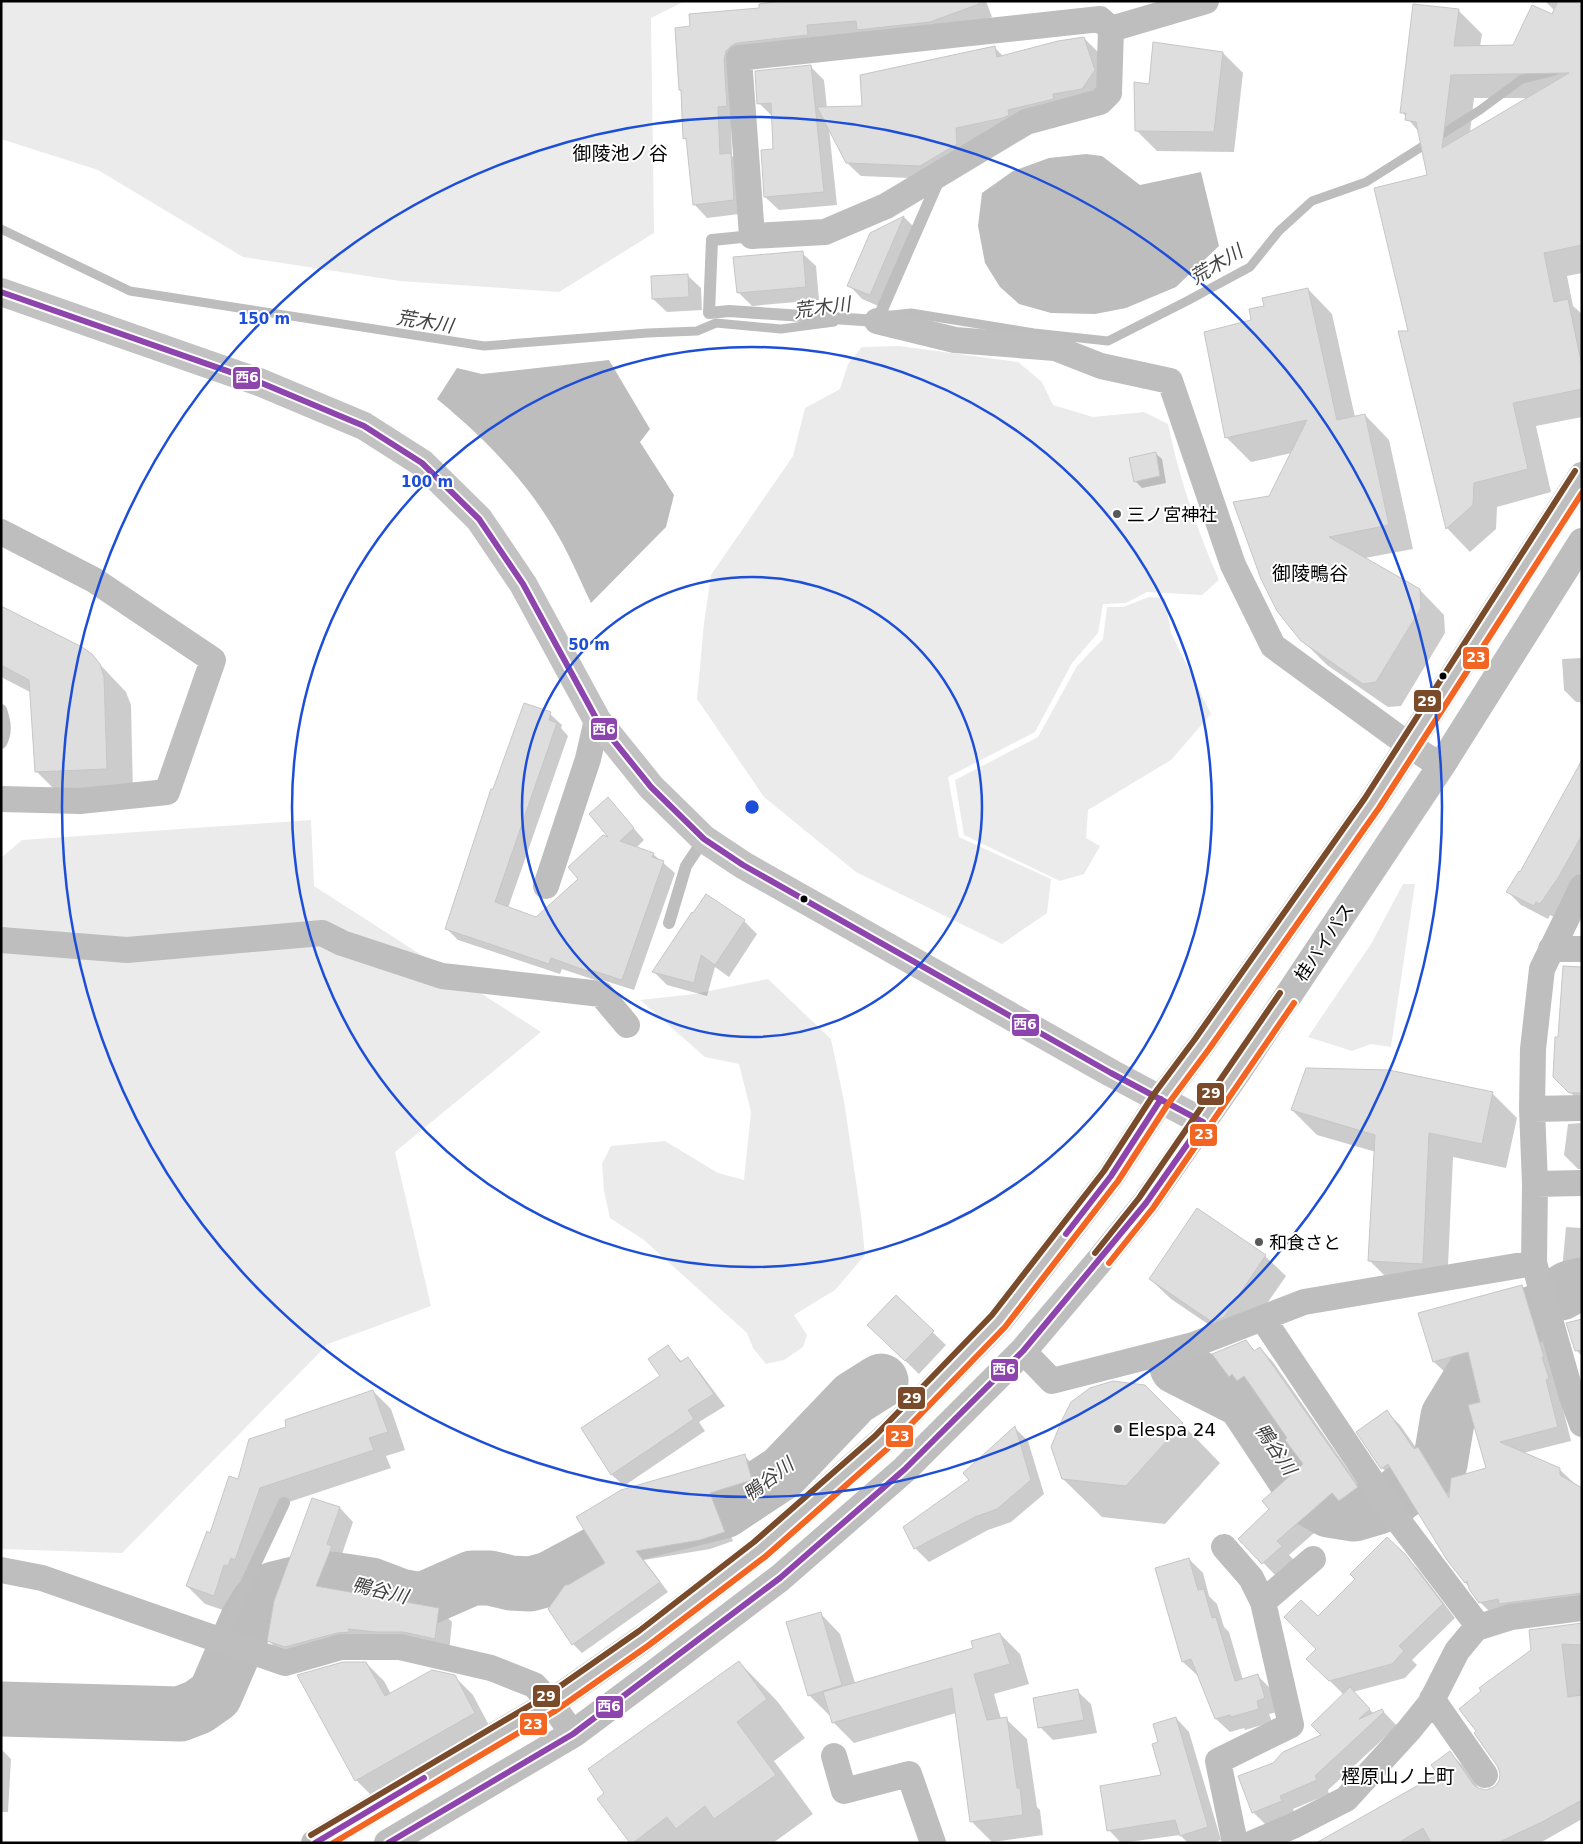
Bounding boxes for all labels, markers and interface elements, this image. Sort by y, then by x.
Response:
district label: 御陵池ノ谷 [572,142,668,164]
water label: 荒木川 [1186,239,1248,288]
water label: 荒木川 [792,292,854,321]
water label: 荒木川 [395,306,457,337]
text: 150 m [238,310,290,328]
line badge: 西6 [232,366,261,390]
text: 西6 [235,369,259,385]
text: 100 m [401,473,453,491]
place label: 三ノ宮神社 [1127,504,1217,525]
marker: 三ノ宮神社 [1111,508,1123,520]
district label: 御陵鴫谷 [1272,562,1348,584]
text: 50 m [568,636,610,654]
line badge: 23 [1462,646,1490,670]
text: 23 [1466,649,1486,665]
unlabelled marker [1438,671,1448,681]
line badge: 29 [1413,689,1442,713]
text: 29 [1417,693,1437,709]
line badge: 西6 [590,717,618,741]
text: 西6 [592,721,616,737]
centre of rings [743,798,761,816]
unlabelled marker [799,894,809,904]
street label: 桂バイパス [1290,899,1358,985]
line badge: 西6 [1011,1013,1040,1037]
text: 西6 [1013,1016,1037,1032]
line badge: 29 [1196,1082,1225,1106]
text: 29 [1201,1085,1221,1101]
line badge: 23 [1189,1123,1218,1147]
text: 23 [1194,1126,1214,1142]
place label: 和食さと [1269,1232,1341,1253]
marker: 和食さと [1253,1236,1265,1248]
line badge: 西6 [990,1358,1019,1382]
text: 西6 [992,1361,1016,1377]
line badge: 29 [897,1386,926,1410]
text: 29 [902,1390,922,1406]
place label: Elespa 24 [1128,1419,1216,1440]
water label: 鴨谷川 [1251,1419,1302,1480]
marker: Elespa 24 [1112,1423,1124,1435]
line badge: 23 [885,1424,914,1448]
text: 23 [890,1428,910,1444]
water label: 鴨谷川 [739,1452,799,1505]
water label: 鴨谷川 [350,1572,412,1608]
line badge: 29 [532,1684,561,1708]
text: 29 [536,1688,556,1704]
line badge: 西6 [595,1695,624,1719]
text: 西6 [597,1698,621,1714]
line badge: 23 [519,1712,548,1736]
text: 23 [523,1716,543,1732]
district label: 樫原山ノ上町 [1341,1765,1455,1787]

